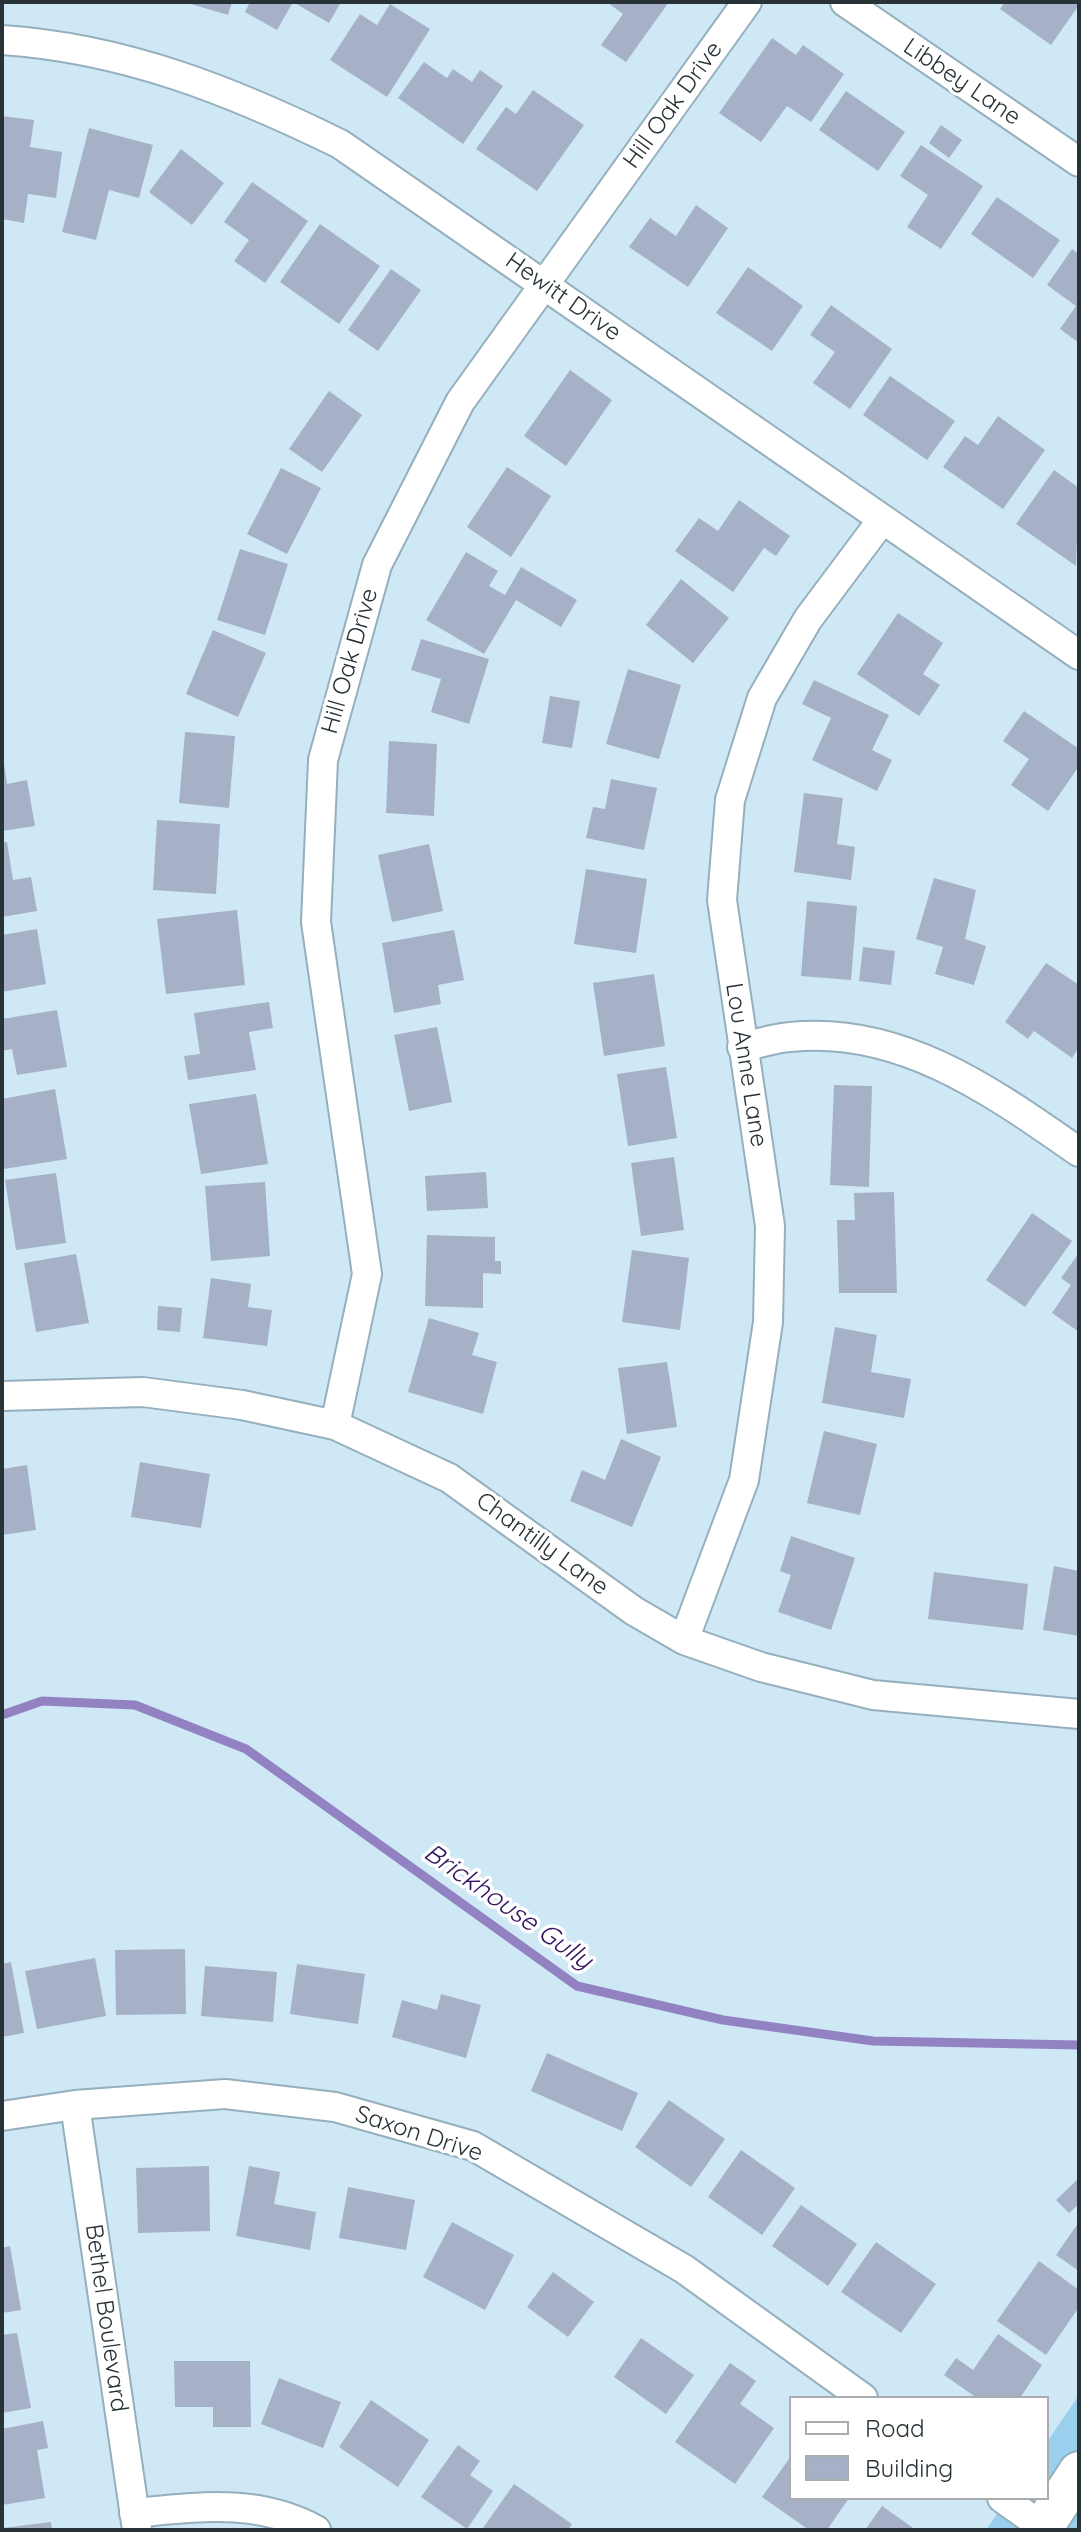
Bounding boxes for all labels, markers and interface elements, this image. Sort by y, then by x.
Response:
street label: Libbey Lane [898,32,1026,132]
street label: Hill Oak Drive [617,36,729,174]
street label: Hewitt Drive [500,247,626,347]
street label: Hill Oak Drive [315,585,385,737]
street label: Lou Anne Lane [719,981,773,1149]
street label: Chantilly Lane [470,1486,614,1602]
water label: Brickhouse Gully [418,1837,598,1977]
street label: Saxon Drive [352,2100,486,2168]
street label: Bethel Boulevard [79,2222,133,2414]
legend [789,2396,1049,2500]
text: Road [865,2413,925,2443]
text: Building [865,2453,953,2483]

